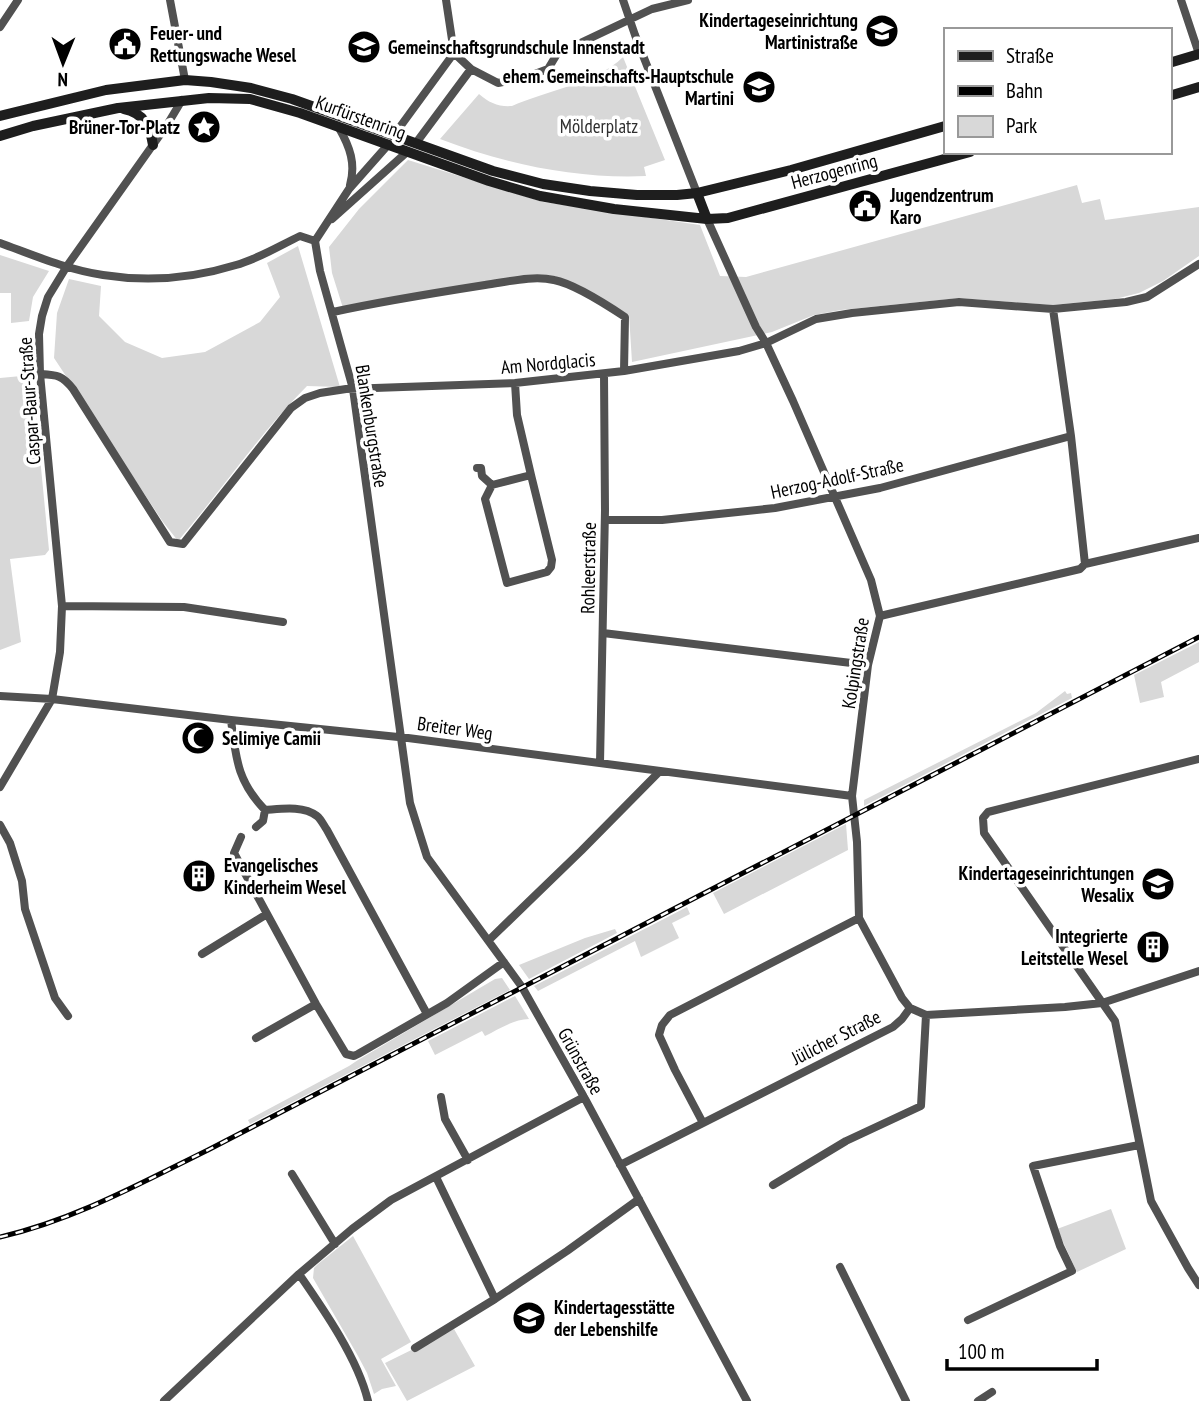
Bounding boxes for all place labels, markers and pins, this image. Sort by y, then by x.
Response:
place label: Kindertageseinrichtung Martinistraße [699,8,858,54]
school or university icon: Kindertageseinrichtung Martinistraße [863,12,901,50]
place label: Feuer- und Rettungswache Wesel [150,21,297,67]
public building icon: Feuer- und Rettungswache Wesel [106,25,144,63]
school or university icon: Gemeinschaftsgrundschule Innenstadt [345,28,383,66]
place label: Gemeinschaftsgrundschule Innenstadt [388,35,645,59]
place label: ehem. Gemeinschafts-Hauptschule Martini [503,64,734,110]
school or university icon: ehem. Gemeinschafts-Hauptschule Martini [740,68,778,106]
place icon: Brüner-Tor-Platz [185,108,223,146]
place label: Brüner-Tor-Platz [69,115,180,139]
place label: Jugendzentrum Karo [889,183,993,229]
public building icon: Jugendzentrum Karo [846,187,884,225]
mosque icon: Selimiye Camii [179,719,217,757]
place label: Selimiye Camii [222,726,321,750]
place label: Evangelisches Kinderheim Wesel [224,853,347,899]
building icon: Evangelisches Kinderheim Wesel [180,857,218,895]
place label: Kindertageseinrichtungen Wesalix [959,861,1135,907]
school or university icon: Kindertageseinrichtungen Wesalix [1139,865,1177,903]
place label: Integrierte Leitstelle Wesel [1021,924,1128,970]
building icon: Integrierte Leitstelle Wesel [1134,928,1172,966]
place label: Kindertagesstätte der Lebenshilfe [554,1295,675,1341]
school or university icon: Kindertagesstätte der Lebenshilfe [510,1299,548,1337]

